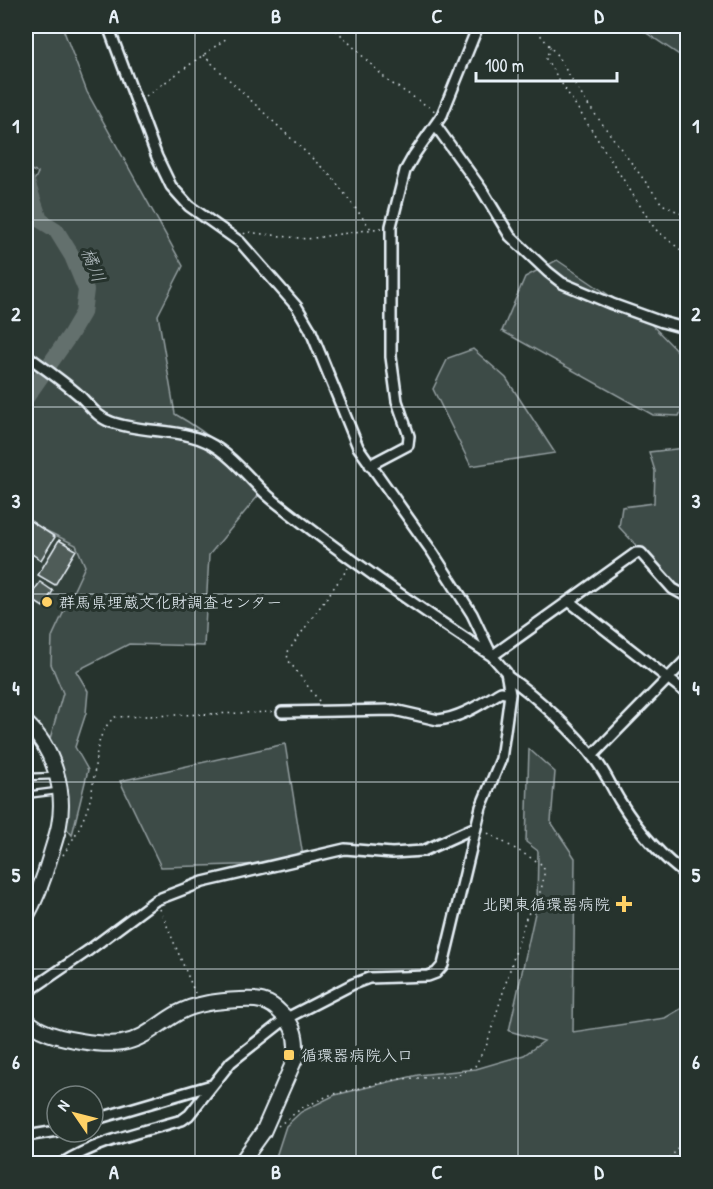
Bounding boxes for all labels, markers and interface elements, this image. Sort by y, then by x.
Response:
text: A [109,2,119,29]
text: B [271,2,281,29]
text: C [432,2,443,29]
text: D [594,2,604,29]
scale bar [476,45,617,83]
text: 100 m [485,53,524,78]
text: 1 [12,112,20,139]
text: 1 [692,112,700,139]
water label: 橘川 [75,243,112,286]
text: 2 [11,300,21,327]
text: 2 [691,300,701,327]
text: 3 [12,487,21,514]
text: 3 [692,487,701,514]
place label: 群馬県埋蔵文化財調査センター [59,591,282,613]
marker: 群馬県埋蔵文化財調査センター [40,595,54,609]
text: 4 [12,674,20,701]
text: 4 [692,674,700,701]
text: 5 [12,861,21,888]
text: 5 [692,861,701,888]
place label: 北関東循環器病院 [482,893,610,915]
marker: 北関東循環器病院 [615,895,633,913]
place label: 循環器病院入口 [301,1044,413,1066]
text: 6 [12,1048,20,1075]
marker: 循環器病院入口 [282,1048,296,1062]
text: 6 [692,1048,700,1075]
north arrow [45,1084,105,1144]
text: N [51,1095,74,1115]
text: A [109,1158,119,1185]
text: B [271,1158,281,1185]
text: C [432,1158,443,1185]
text: D [594,1158,604,1185]

